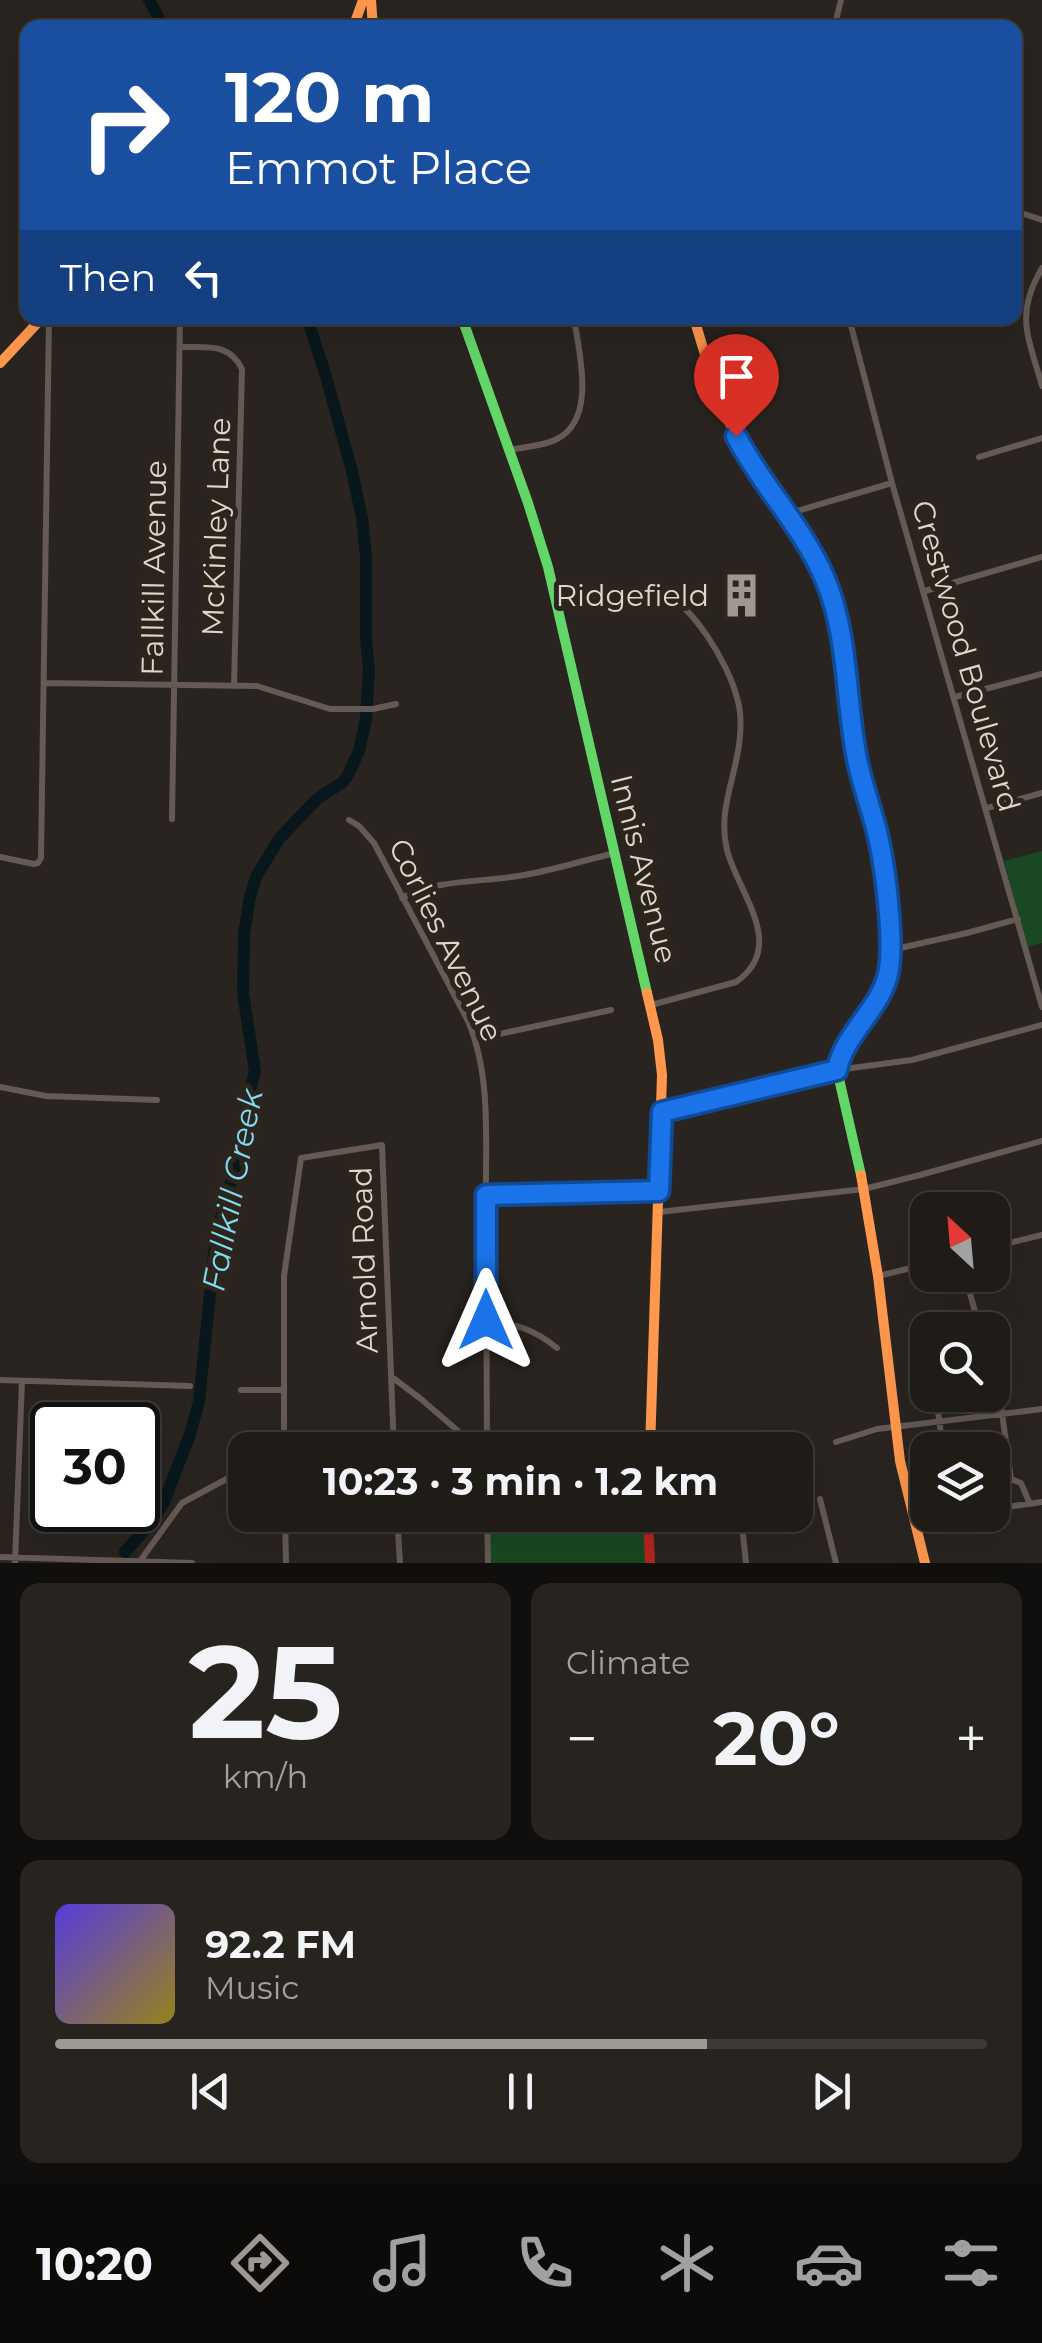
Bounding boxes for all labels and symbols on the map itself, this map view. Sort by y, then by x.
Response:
pin [694,334,779,437]
street label: McKinley Lane [194,417,238,637]
street label: Fallkill Avenue [134,460,174,676]
street label: Crestwood Boulevard [904,496,1028,816]
building icon: Ridgefield [718,571,766,619]
place label: Ridgefield [555,577,709,614]
street label: Innis Avenue [603,771,685,967]
street label: Corlies Avenue [381,832,511,1048]
water label: Fallkill Creek [193,1084,271,1294]
street label: Arnold Road [342,1166,386,1354]
north arrow [910,1192,1010,1292]
position arrow [434,1268,538,1372]
speed limit sign: 30 [30,1402,160,1532]

